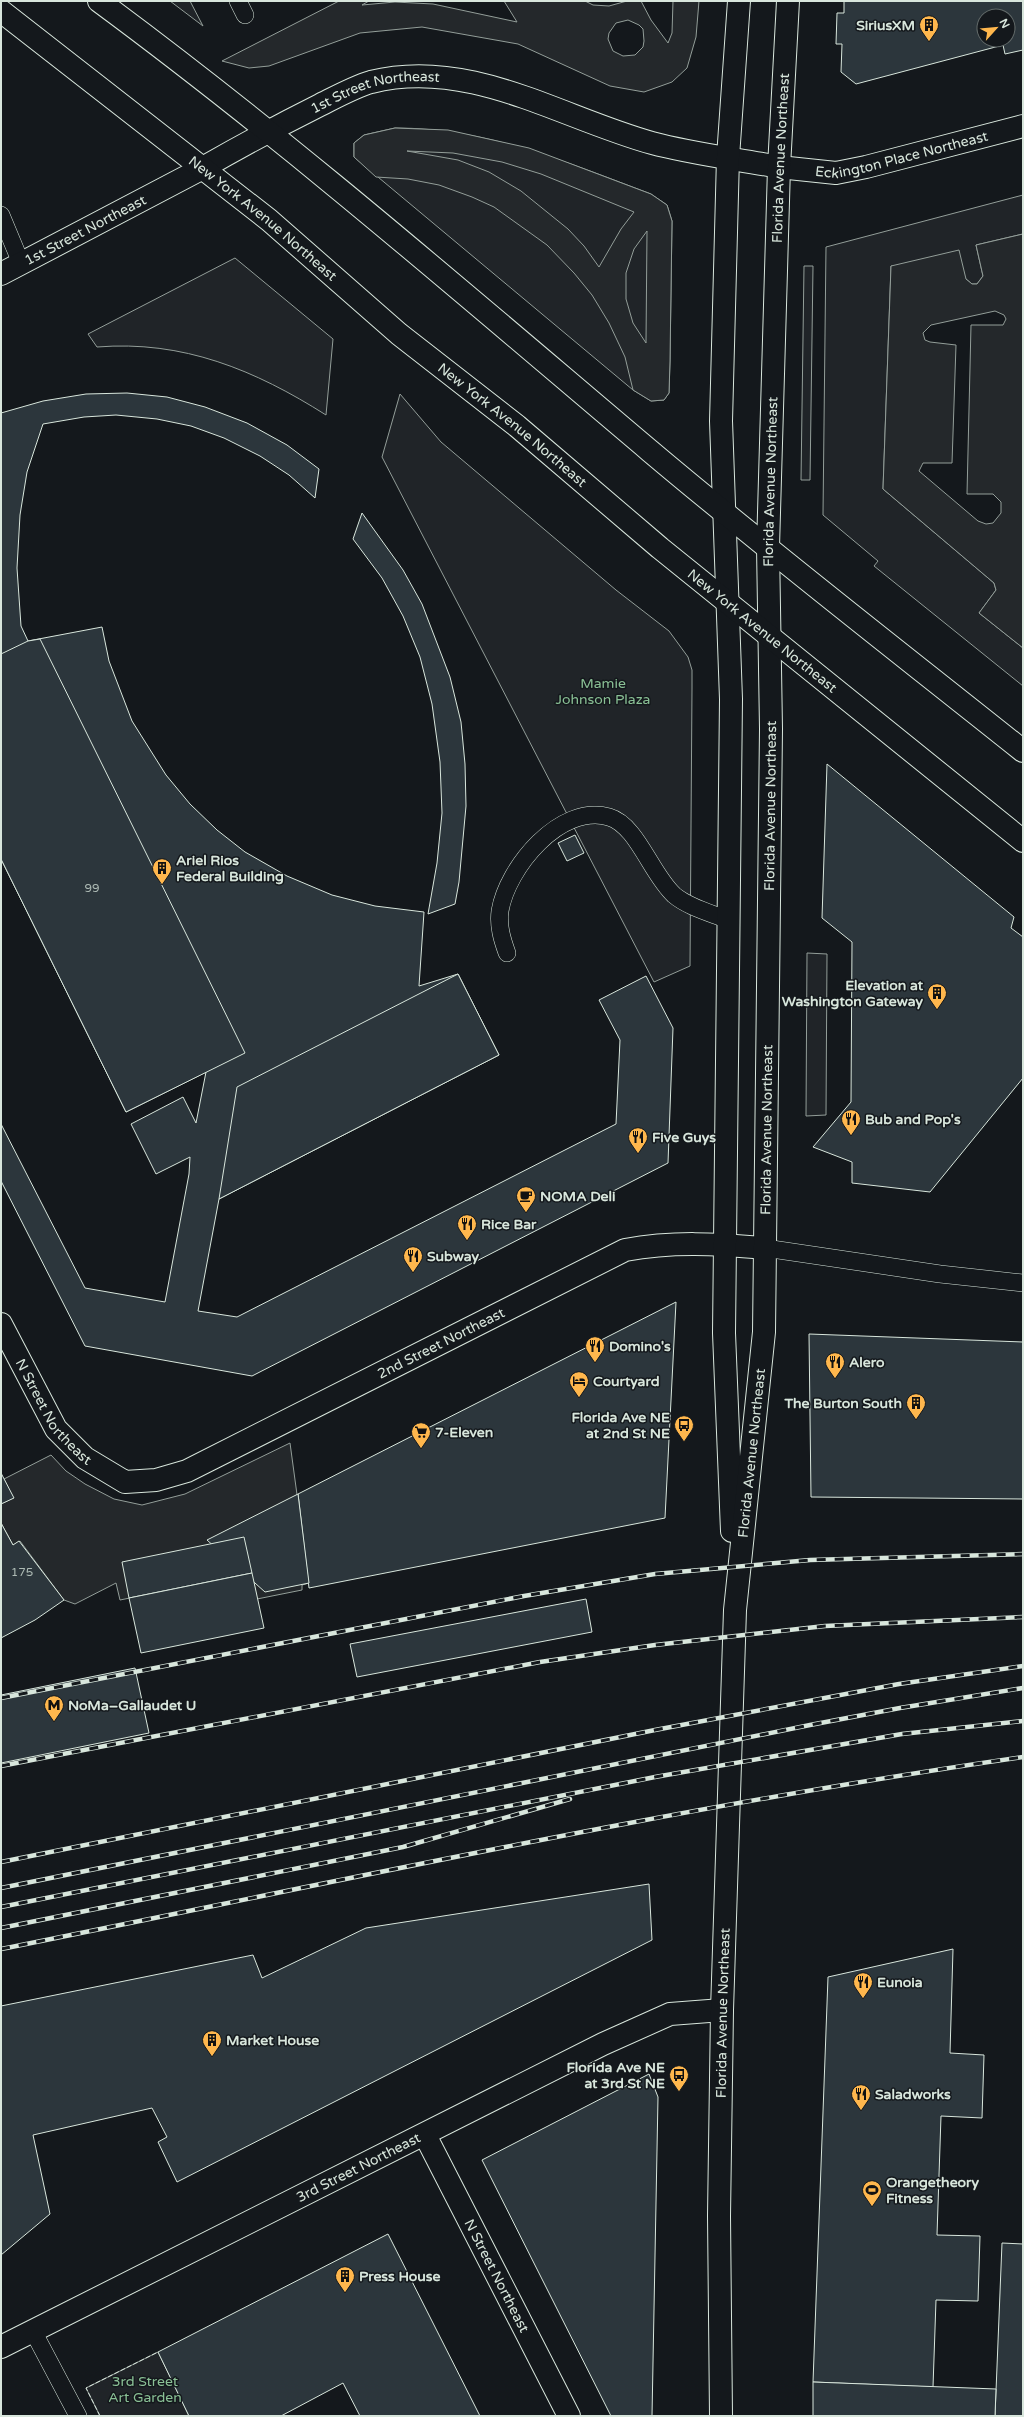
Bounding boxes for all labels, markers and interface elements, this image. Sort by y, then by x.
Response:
north arrow [976,8,1016,48]
building icon: SiriusXM [918,14,940,42]
place label: SiriusXM [856,17,915,34]
text: N [997,17,1012,31]
street label: 1st Street Northeast [308,68,441,117]
street label: Florida Avenue Northeast [768,72,793,243]
street label: Eckington Place Northeast [814,127,990,182]
street label: New York Avenue Northeast [185,152,341,285]
street label: 1st Street Northeast [21,191,149,269]
street label: New York Avenue Northeast [434,359,591,491]
street label: Florida Avenue Northeast [759,396,781,567]
street label: New York Avenue Northeast [684,565,841,696]
park label: Mamie Johnson Plaza [555,675,651,708]
street label: Florida Avenue Northeast [761,720,780,891]
place label: Ariel Rios Federal Building [176,852,284,885]
building icon: Ariel Rios Federal Building [151,857,173,885]
house number: 99 [84,881,100,895]
place label: Elevation at Washington Gateway [782,977,924,1010]
building icon: Elevation at Washington Gateway [926,982,948,1010]
street label: Florida Avenue Northeast [757,1044,776,1215]
restaurant icon: Bub and Pop's [840,1108,862,1136]
place label: Bub and Pop's [865,1111,961,1128]
restaurant icon: Five Guys [627,1126,649,1154]
place label: Five Guys [652,1129,716,1146]
cafe icon: NOMA Deli [515,1185,537,1213]
place label: NOMA Deli [540,1188,615,1205]
restaurant icon: Rice Bar [456,1213,478,1241]
place label: Rice Bar [481,1216,537,1233]
restaurant icon: Subway [402,1245,424,1273]
place label: Subway [427,1248,480,1265]
street label: 2nd Street Northeast [375,1303,508,1382]
restaurant icon: Domino's [584,1335,606,1363]
place label: Domino's [609,1338,671,1355]
restaurant icon: Alero [824,1351,846,1379]
place label: Alero [849,1354,885,1371]
street label: N Street Northeast [12,1356,95,1469]
street label: Florida Avenue Northeast [734,1367,769,1539]
hotel icon: Courtyard [568,1370,590,1398]
place label: Courtyard [593,1373,660,1390]
building icon: The Burton South [905,1392,927,1420]
place label: The Burton South [784,1395,902,1412]
place label: Florida Ave NE at 2nd St NE [571,1409,670,1442]
bus stop icon: Florida Ave NE at 2nd St NE [673,1414,695,1442]
supermarket icon: 7-Eleven [410,1421,432,1449]
place label: 7-Eleven [435,1424,493,1441]
house number: 175 [11,1565,33,1579]
metro station icon: NoMa–Gallaudet U [43,1694,65,1722]
place label: NoMa–Gallaudet U [68,1697,196,1714]
street label: Florida Avenue Northeast [712,1927,733,2098]
restaurant icon: Eunoia [852,1971,874,1999]
place label: Eunoia [877,1974,923,1991]
building icon: Market House [201,2029,223,2057]
place label: Market House [226,2032,319,2049]
place label: Florida Ave NE at 3rd St NE [566,2059,665,2092]
bus stop icon: Florida Ave NE at 3rd St NE [668,2064,690,2092]
restaurant icon: Saladworks [850,2083,872,2111]
place label: Saladworks [875,2086,951,2103]
street label: 3rd Street Northeast [293,2129,424,2206]
place label: Orangetheory Fitness [886,2174,979,2207]
sports icon: Orangetheory Fitness [861,2179,883,2207]
street label: N Street Northeast [461,2216,533,2336]
building icon: Press House [334,2265,356,2293]
place label: Press House [359,2268,441,2285]
park label: 3rd Street Art Garden [108,2373,182,2406]

